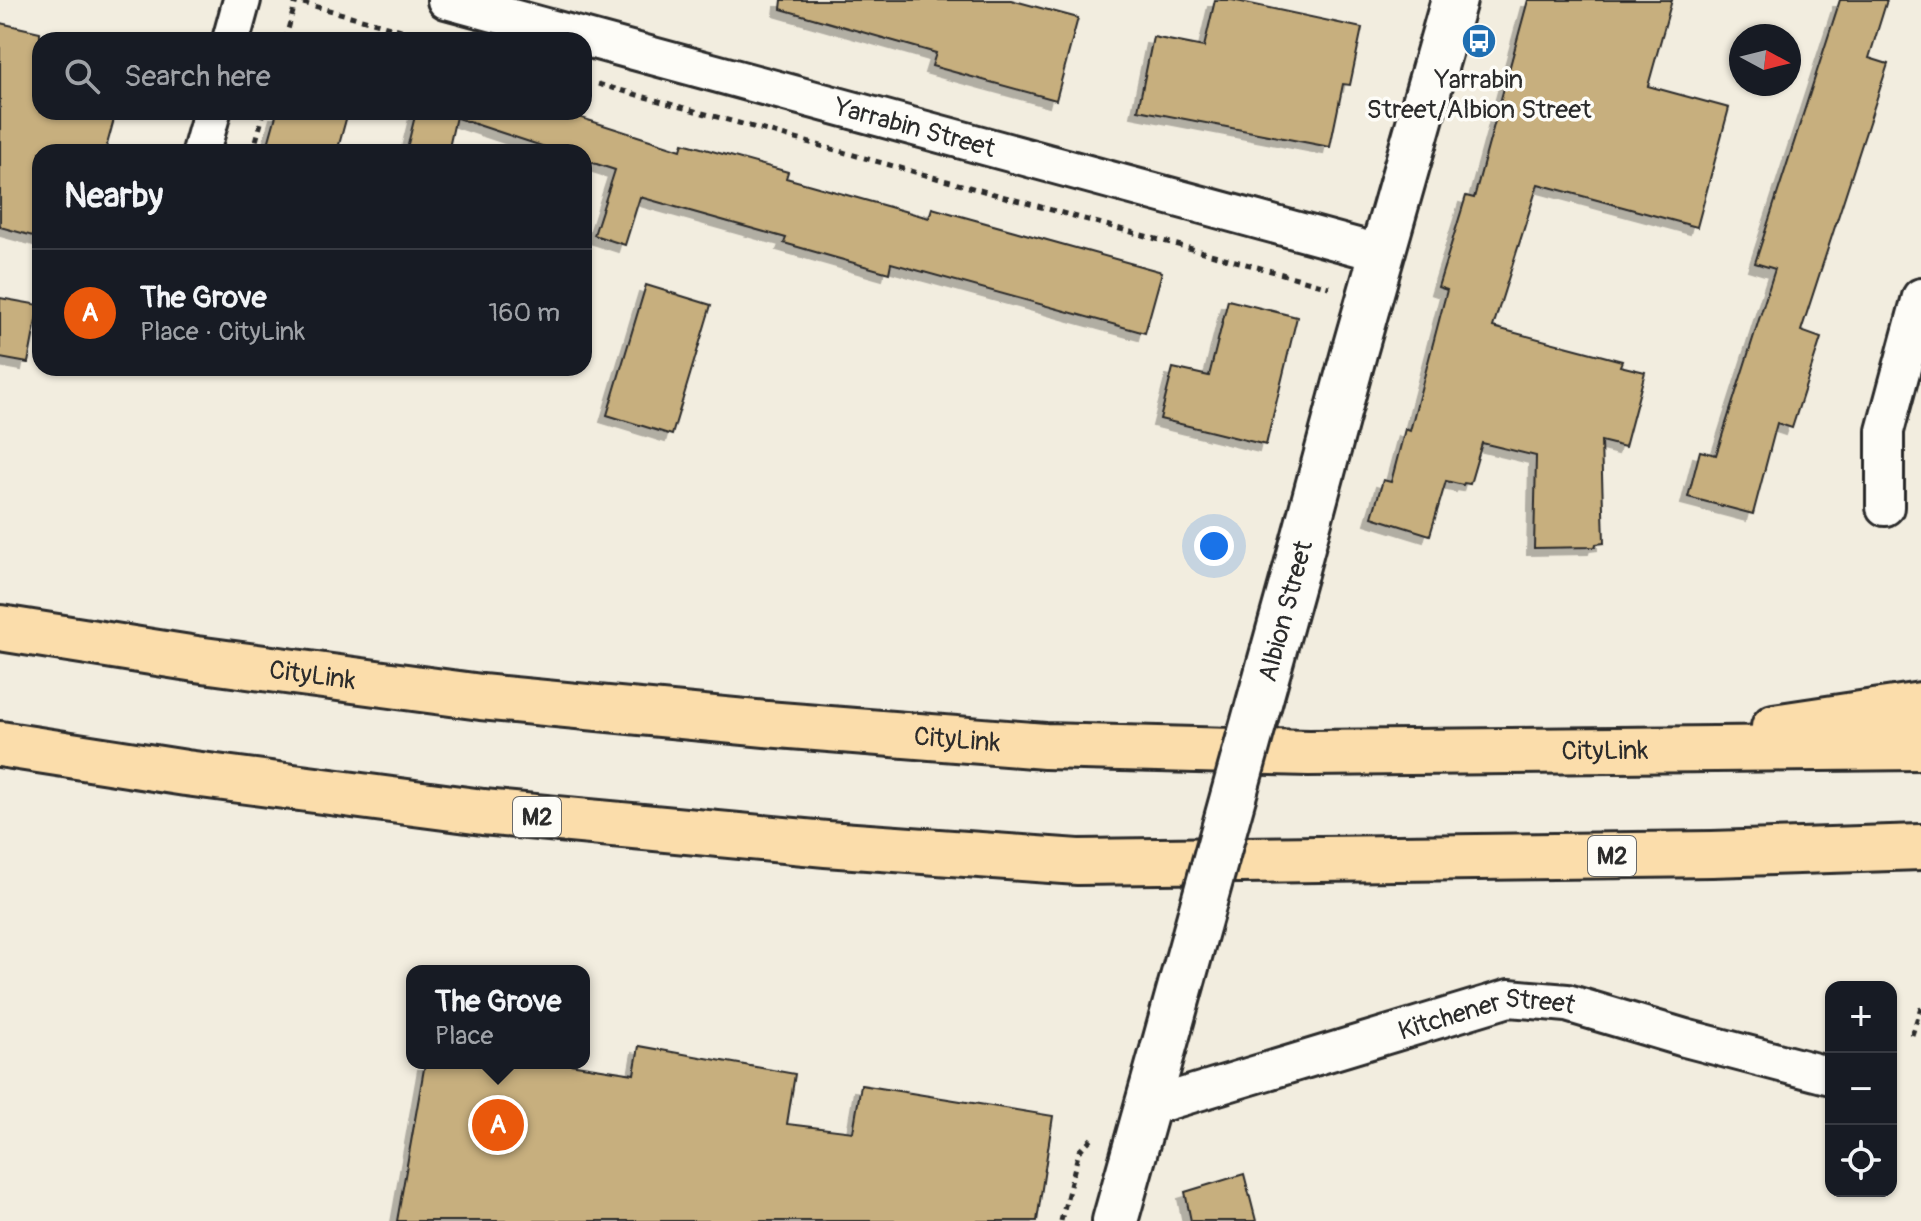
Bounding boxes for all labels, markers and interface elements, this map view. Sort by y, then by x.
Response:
bus stop icon: Yarrabin Street/Albion Street [1460,22,1498,60]
north arrow [1729,24,1801,96]
search box [32,32,592,120]
icon: search [60,54,104,98]
text: Search here [124,58,271,95]
place label: Yarrabin Street/Albion Street [1367,64,1592,126]
street label: Yarrabin Street [830,91,999,165]
text: Nearby [64,175,163,218]
text: The Grove [140,279,266,316]
text: A [82,297,98,329]
text: 160 m [488,297,560,329]
text: Place · CityLink [140,316,305,348]
your location [1194,526,1234,566]
street label: Albion Street [1252,537,1320,685]
street label: CityLink [267,654,358,697]
street label: CityLink [913,721,1002,759]
street label: CityLink [1561,735,1649,768]
road number: M2 [513,797,561,837]
road number: M2 [1588,836,1636,876]
popup [406,965,590,1069]
map controls [1825,981,1897,1197]
button: + [1825,981,1897,1053]
text: The Grove [435,983,561,1020]
street label: Kitchener Street [1395,983,1580,1048]
text: Place [435,1020,493,1052]
button: − [1825,1053,1897,1125]
pin: A [472,1095,524,1155]
button: locate [1825,1125,1897,1197]

